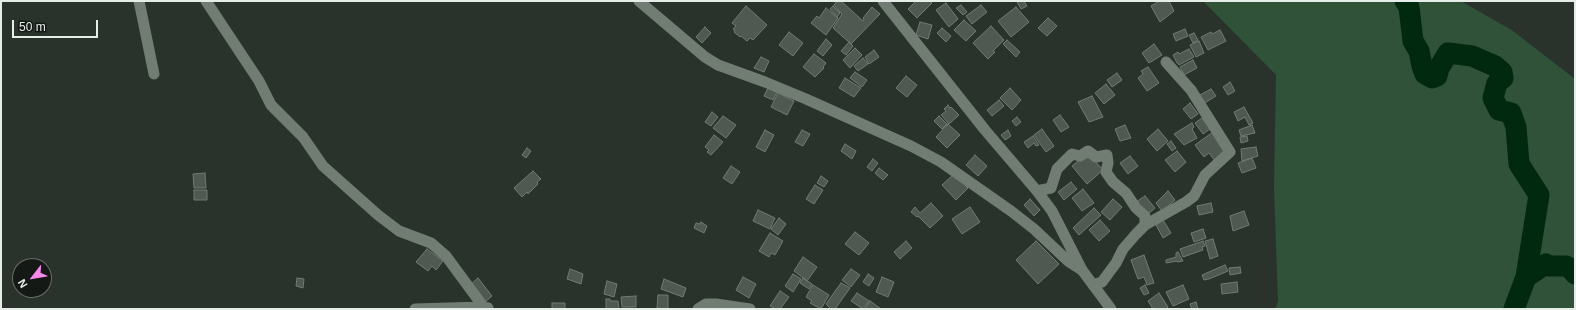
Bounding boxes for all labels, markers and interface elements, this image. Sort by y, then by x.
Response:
scale bar [14,12,100,38]
text: 50 m [19,20,46,34]
north arrow [12,258,52,298]
text: N [15,277,30,290]

